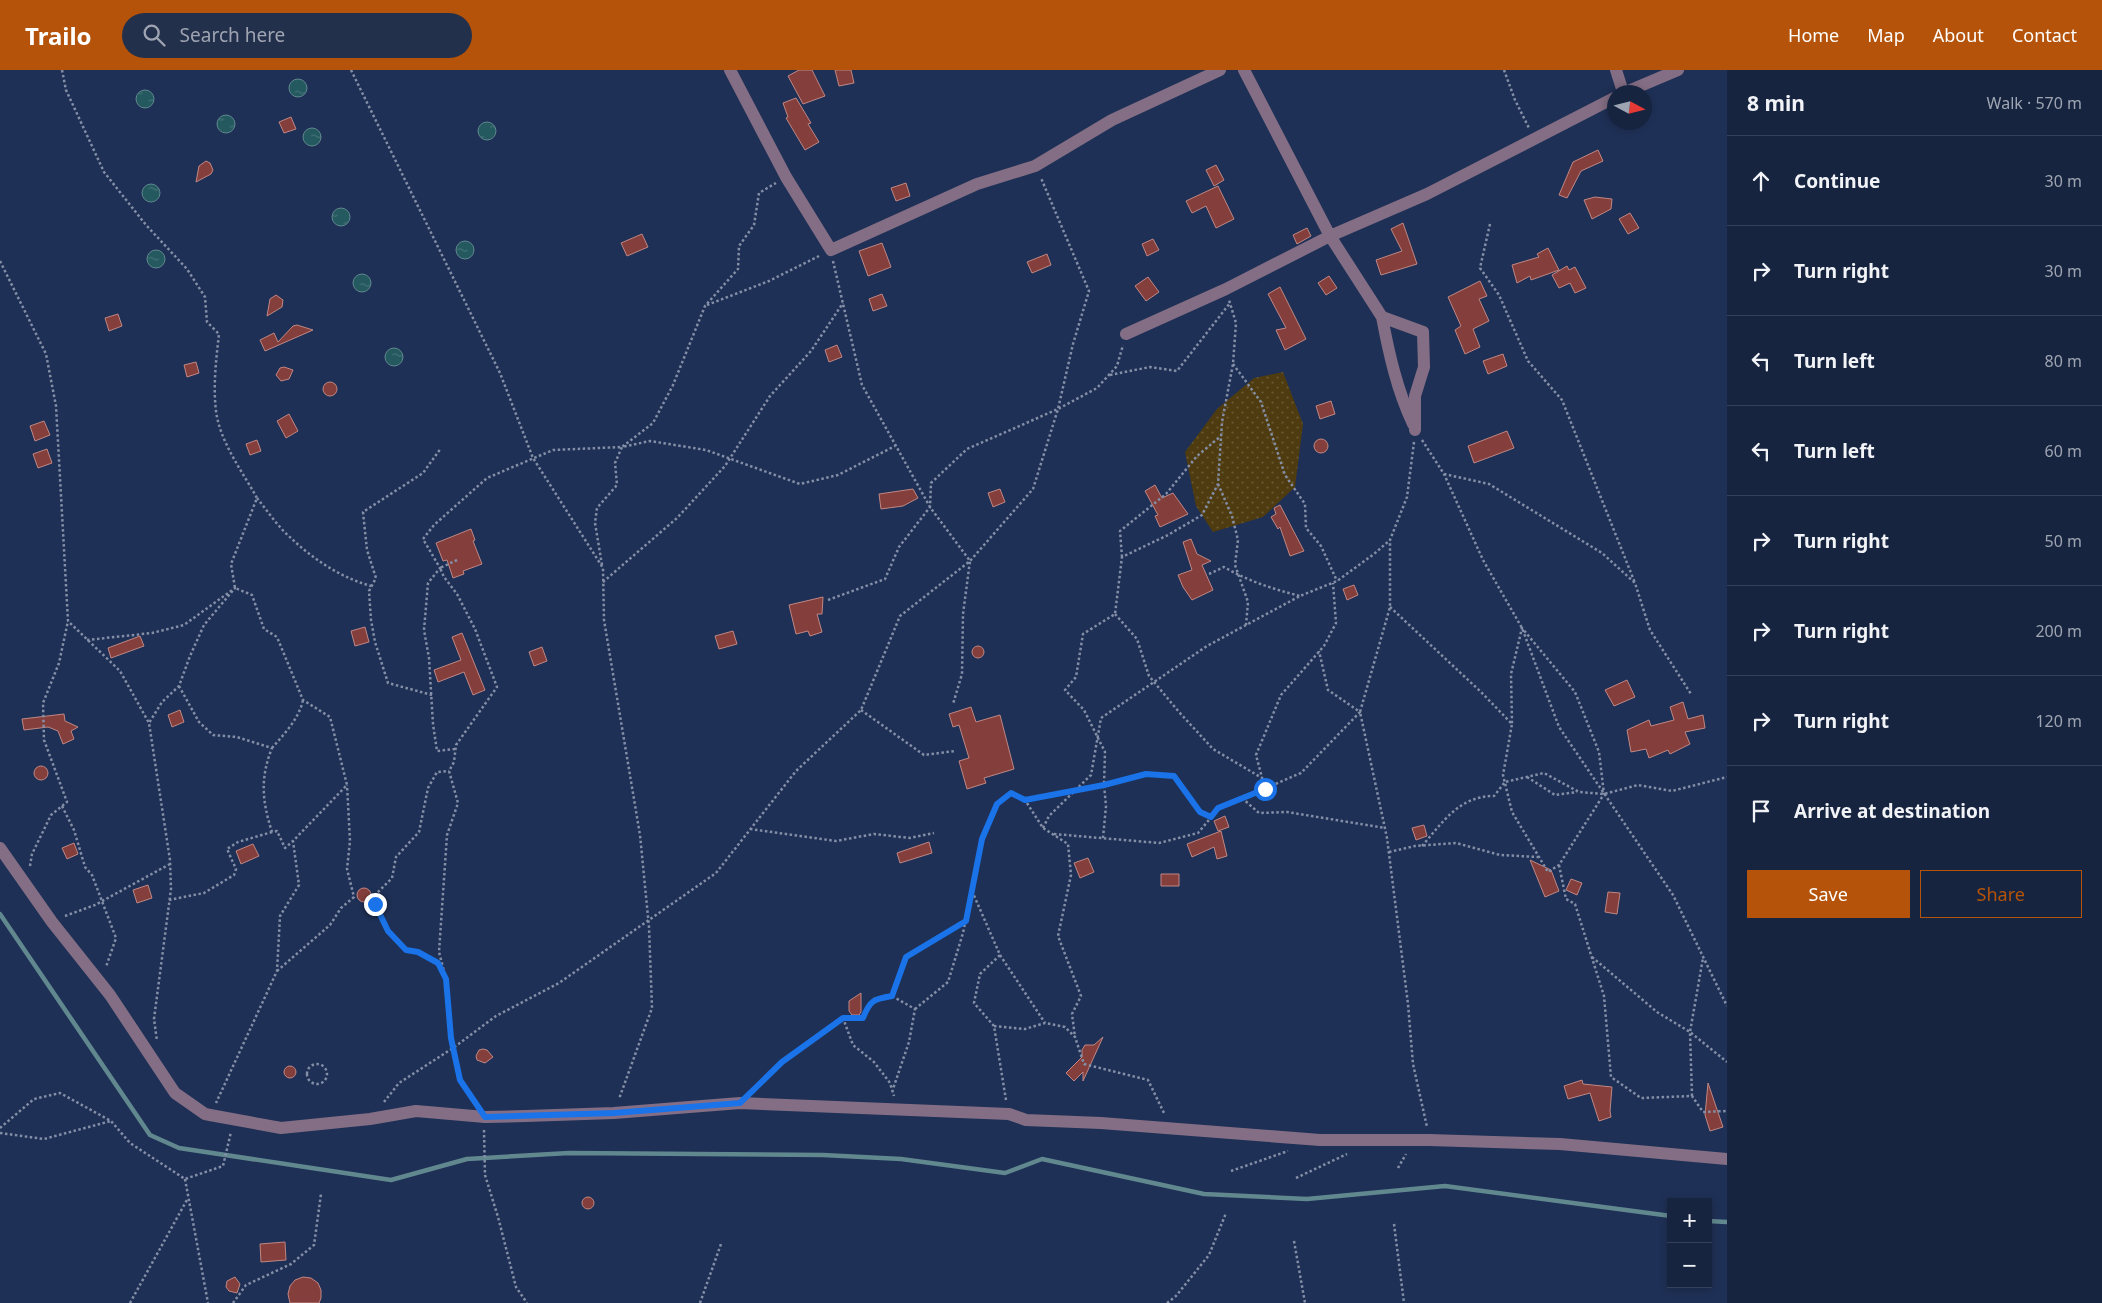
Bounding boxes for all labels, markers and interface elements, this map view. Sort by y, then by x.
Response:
search box [122,13,472,58]
text: Trailo [25,19,92,52]
icon: search [140,21,168,49]
text: Search here [180,22,285,48]
text: Home [1788,23,1839,47]
text: Map [1867,23,1905,47]
text: About [1933,23,1984,47]
text: Contact [2012,23,2077,47]
north arrow [1607,85,1652,130]
text: 8 min [1747,89,1805,117]
text: Walk · 570 m [1987,92,2082,114]
icon: ahead [1747,167,1775,195]
text: Continue [1794,168,1880,194]
text: 30 m [2045,170,2082,192]
icon: right [1747,257,1775,285]
text: Turn right [1794,258,1889,284]
text: 30 m [2045,260,2082,282]
icon: left [1747,347,1775,375]
text: Turn left [1794,348,1875,374]
text: 80 m [2045,350,2082,372]
icon: left [1747,437,1775,465]
text: Turn left [1794,438,1875,464]
text: 60 m [2045,440,2082,462]
icon: right [1747,527,1775,555]
text: Turn right [1794,528,1889,554]
text: 50 m [2045,530,2082,552]
icon: right [1747,617,1775,645]
text: Turn right [1794,618,1889,644]
text: 200 m [2035,620,2082,642]
icon: right [1747,707,1775,735]
text: Turn right [1794,708,1889,734]
text: 120 m [2035,710,2082,732]
route start [1254,778,1277,801]
icon: arrive [1747,797,1775,825]
text: Arrive at destination [1794,798,1990,824]
button: Save [1747,870,1910,918]
button: Share [1920,870,2082,918]
route end [364,893,387,916]
map controls [1667,1198,1712,1288]
button: + [1667,1198,1712,1243]
button: − [1667,1243,1712,1288]

